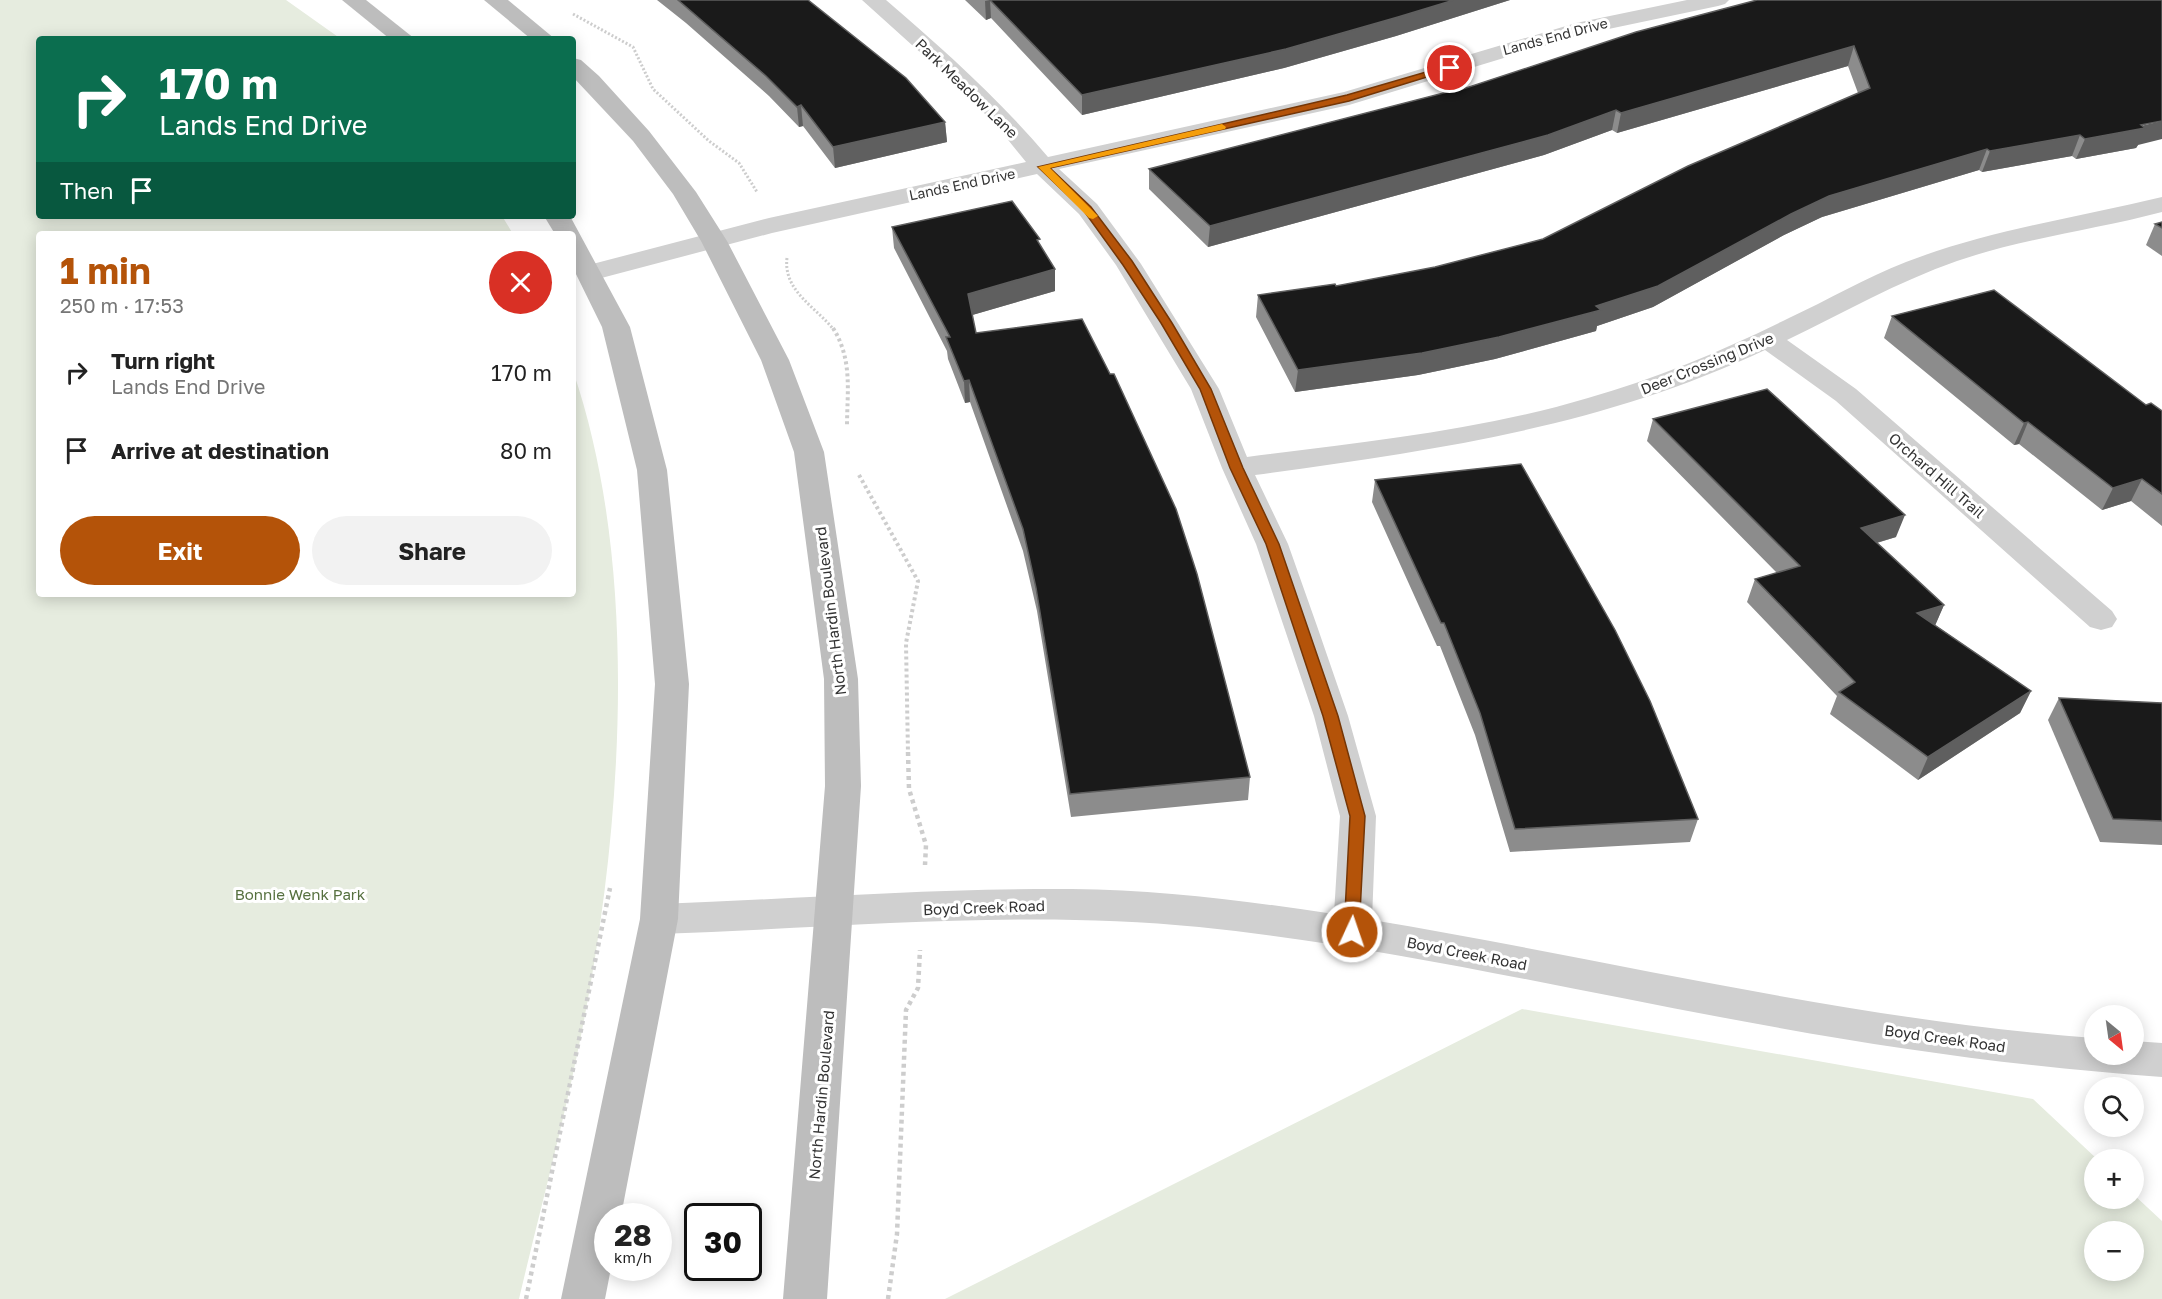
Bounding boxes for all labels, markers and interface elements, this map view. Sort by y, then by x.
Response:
street label: Lands End Drive [1501,14,1609,58]
street label: Park Meadow Lane [912,35,1022,142]
pin [1424,42,1475,93]
icon: arrive [1433,51,1466,84]
text: 170 m [159,58,278,108]
icon: right [60,60,138,138]
text: Lands End Drive [159,109,368,141]
street label: Lands End Drive [907,164,1017,204]
icon: arrive [125,174,158,207]
text: Then [60,177,113,204]
text: 1 min [60,249,151,292]
button: close [489,251,552,314]
text: 250 m · 17:53 [60,293,184,317]
street label: Deer Crossing Drive [1638,328,1776,398]
text: Turn right [111,347,215,374]
icon: right [60,356,93,389]
text: 170 m [491,359,552,386]
text: Lands End Drive [111,374,265,398]
street label: Orchard Hill Trail [1885,428,1989,522]
icon: arrive [60,434,93,467]
text: Arrive at destination [111,437,329,464]
text: 80 m [500,437,552,464]
button: Exit [60,516,300,585]
button: Share [312,516,552,585]
street label: North Hardin Boulevard [811,526,849,696]
park label: Bonnie Wenk Park [235,885,366,903]
street label: Boyd Creek Road [923,896,1045,918]
position arrow [1320,900,1384,964]
street label: Boyd Creek Road [1405,933,1529,973]
north arrow [2084,1005,2144,1065]
map controls [2084,1005,2144,1281]
street label: North Hardin Boulevard [805,1010,837,1180]
street label: Boyd Creek Road [1883,1021,2007,1055]
button: search [2084,1077,2144,1137]
button: + [2084,1149,2144,1209]
speed limit sign: 30 [684,1203,762,1281]
text: 28 [614,1217,652,1253]
button: − [2084,1221,2144,1281]
text: km/h [614,1248,652,1266]

